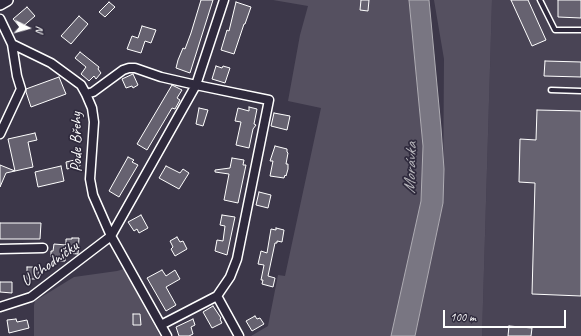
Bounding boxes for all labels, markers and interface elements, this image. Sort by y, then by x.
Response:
north arrow [8,8,48,48]
text: N [33,25,47,33]
street label: Pode Břehy [67,112,87,172]
water label: Morávka [400,142,422,194]
street label: U Chodníčku [18,237,82,291]
scale bar [445,302,568,328]
text: 100 m [450,309,476,325]

